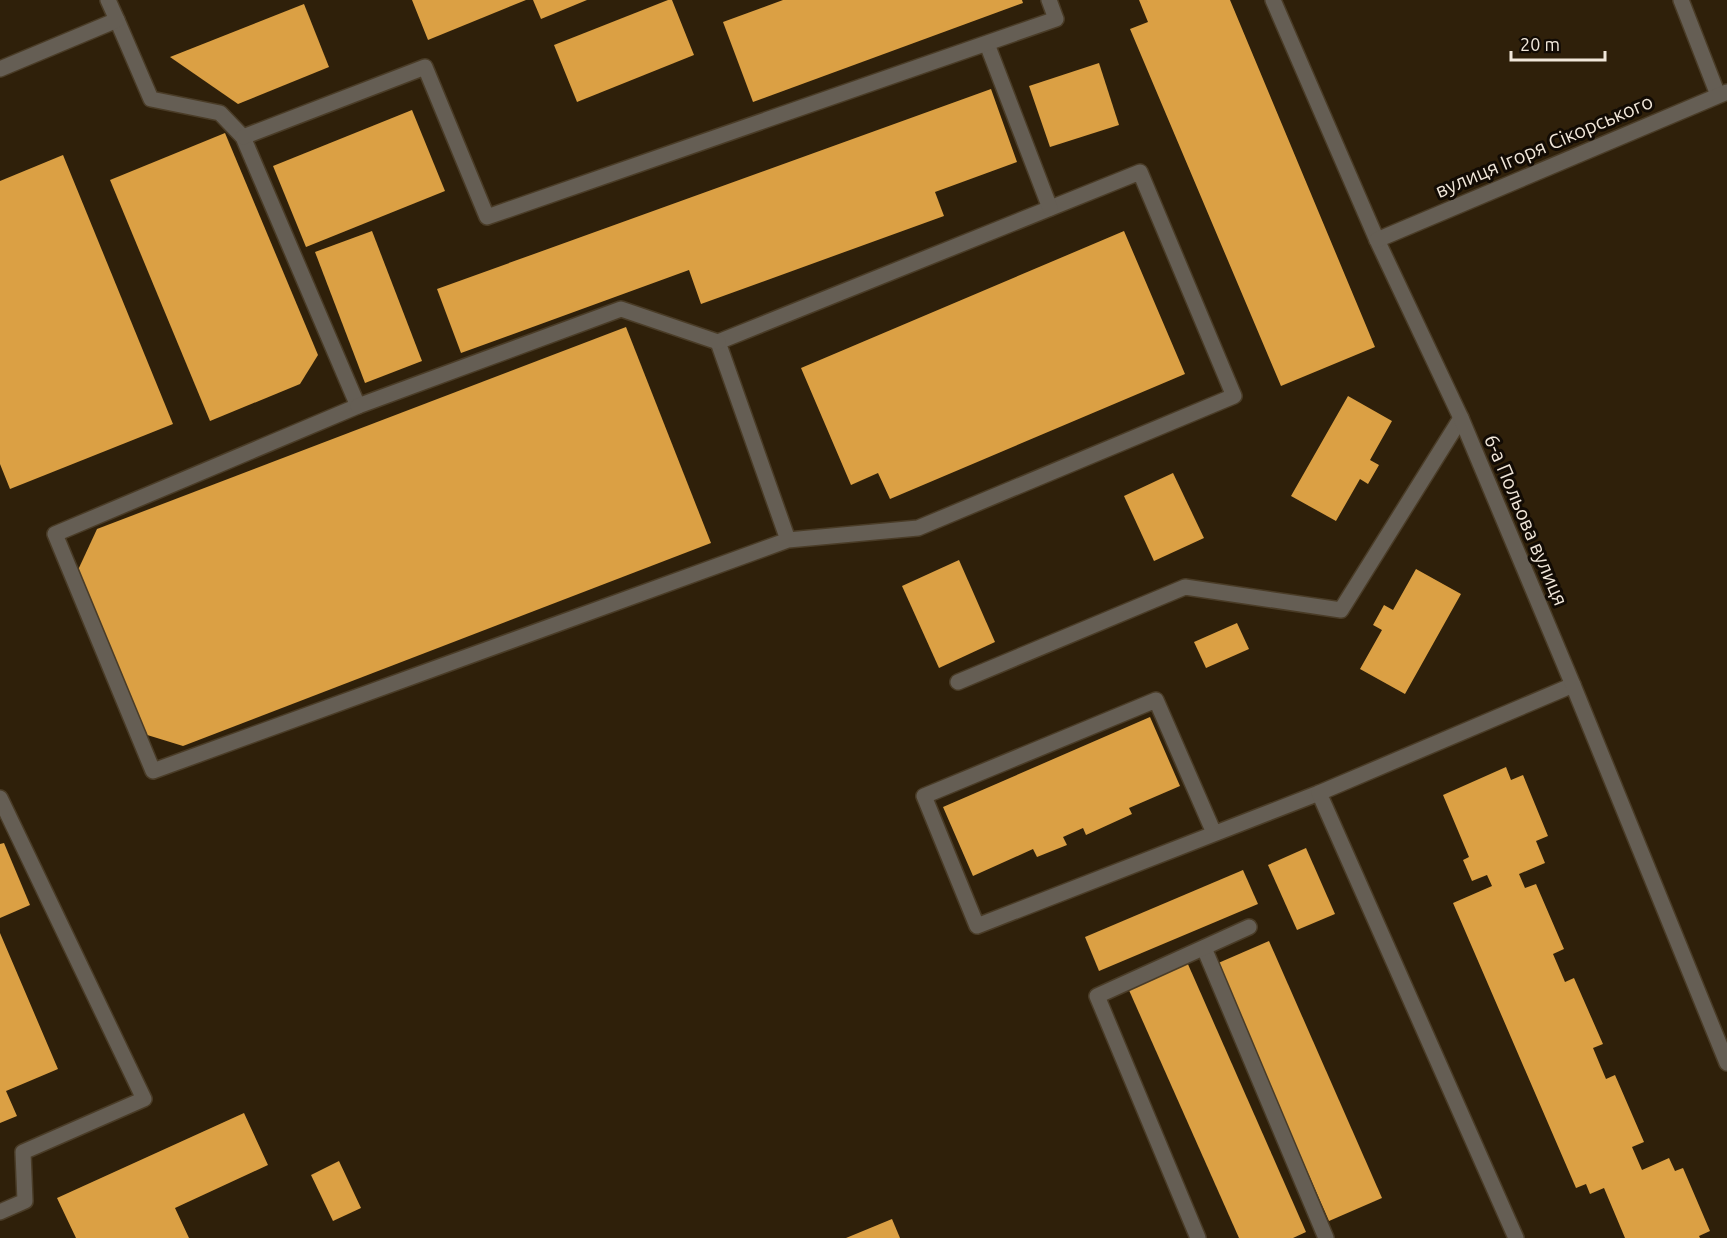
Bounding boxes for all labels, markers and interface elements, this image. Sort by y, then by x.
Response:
scale bar [1511,24,1606,62]
text: 20 m [1520,34,1560,54]
street label: вулиця Ігоря Сікорського [1432,89,1656,202]
street label: 6-а Польова вулиця [1480,431,1573,609]

